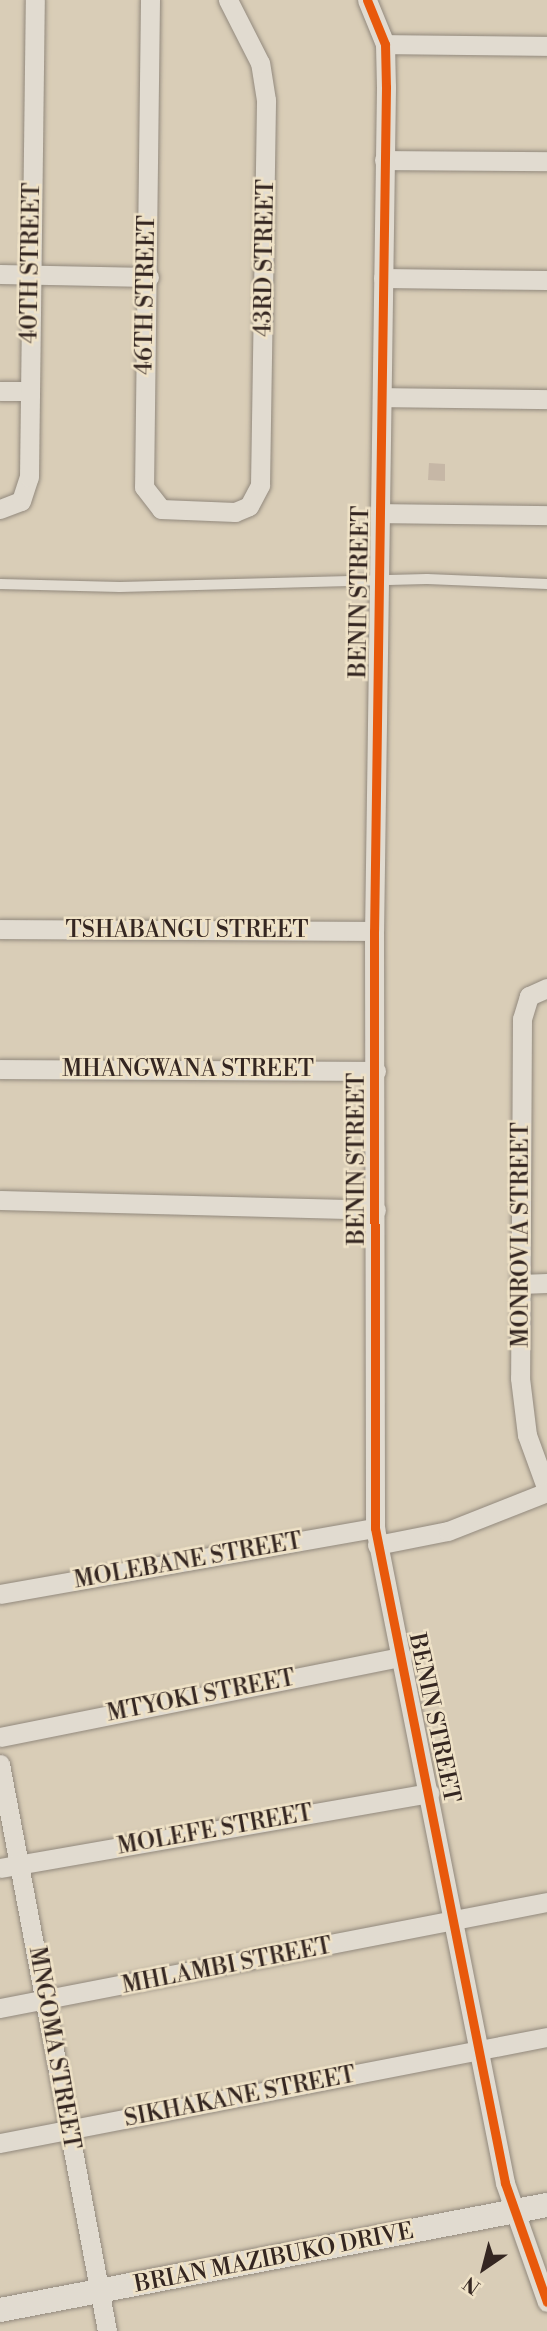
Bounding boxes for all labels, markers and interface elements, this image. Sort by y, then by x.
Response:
street label: 43RD STREET [250,179,280,337]
street label: 40TH STREET [16,182,46,344]
street label: 46TH STREET [131,215,161,375]
street label: BENIN STREET [345,506,375,678]
street label: TSHABANGU STREET [65,916,309,944]
street label: MHANGWANA STREET [62,1055,314,1083]
street label: BENIN STREET [343,1073,371,1245]
street label: MONROVIA STREET [507,1122,535,1348]
street label: MOLEBANE STREET [72,1527,304,1595]
street label: BENIN STREET [403,1631,465,1805]
street label: MTYOKI STREET [105,1664,297,1728]
street label: MOLEFE STREET [115,1799,315,1861]
street label: MHLAMBI STREET [120,1932,334,2000]
street label: MNGOMA STREET [23,1944,85,2152]
street label: SIKHAKANE STREET [122,2061,358,2133]
street label: BRIAN MAZIBUKO DRIVE [132,2217,416,2299]
north arrow [449,2233,519,2303]
text: N [459,2271,485,2299]

